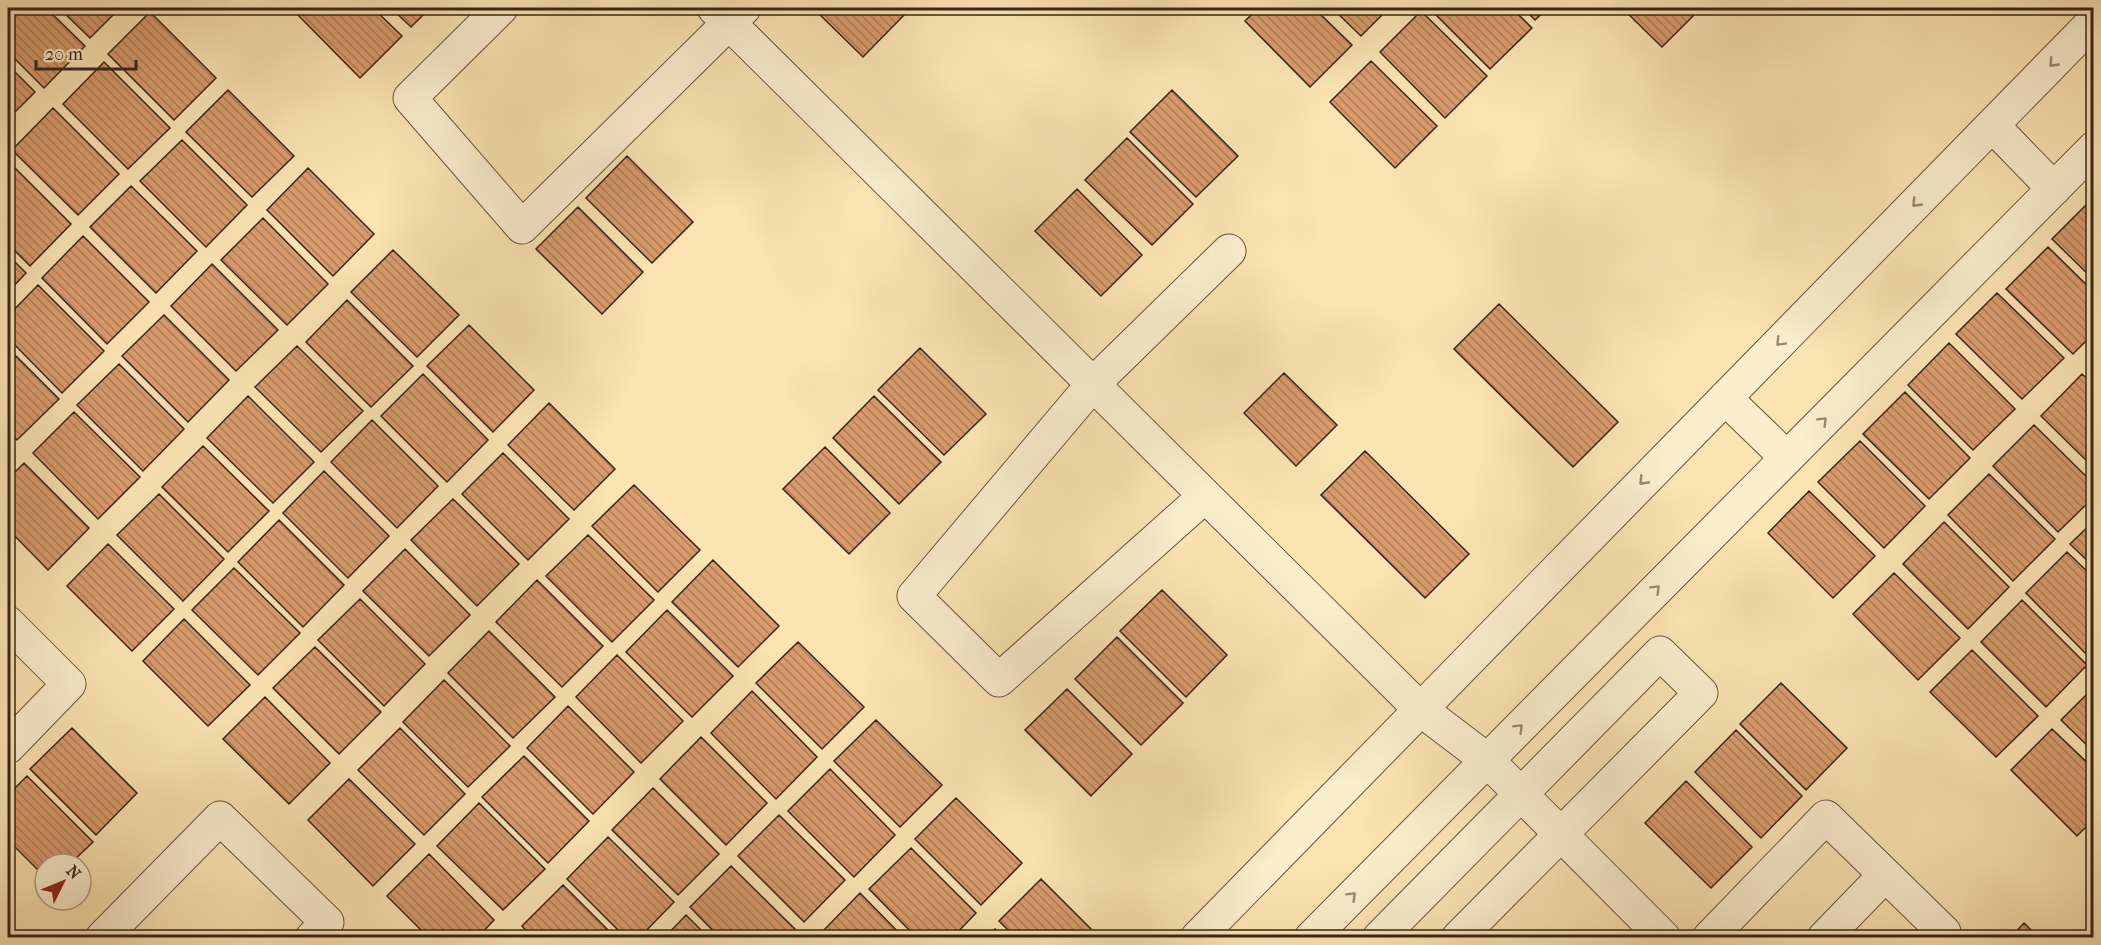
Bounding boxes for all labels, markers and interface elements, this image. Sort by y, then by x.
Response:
scale bar [36,33,136,71]
text: 20 m [45,44,83,65]
one-way arrow [2049,56,2060,67]
one-way arrow [1912,196,1923,206]
one-way arrow [1776,334,1787,345]
one-way arrow [1816,417,1827,428]
one-way arrow [1640,474,1651,485]
one-way arrow [1649,586,1660,597]
one-way arrow [1512,724,1523,735]
north arrow [33,852,93,912]
text: N [63,861,85,884]
one-way arrow [1346,892,1356,903]

